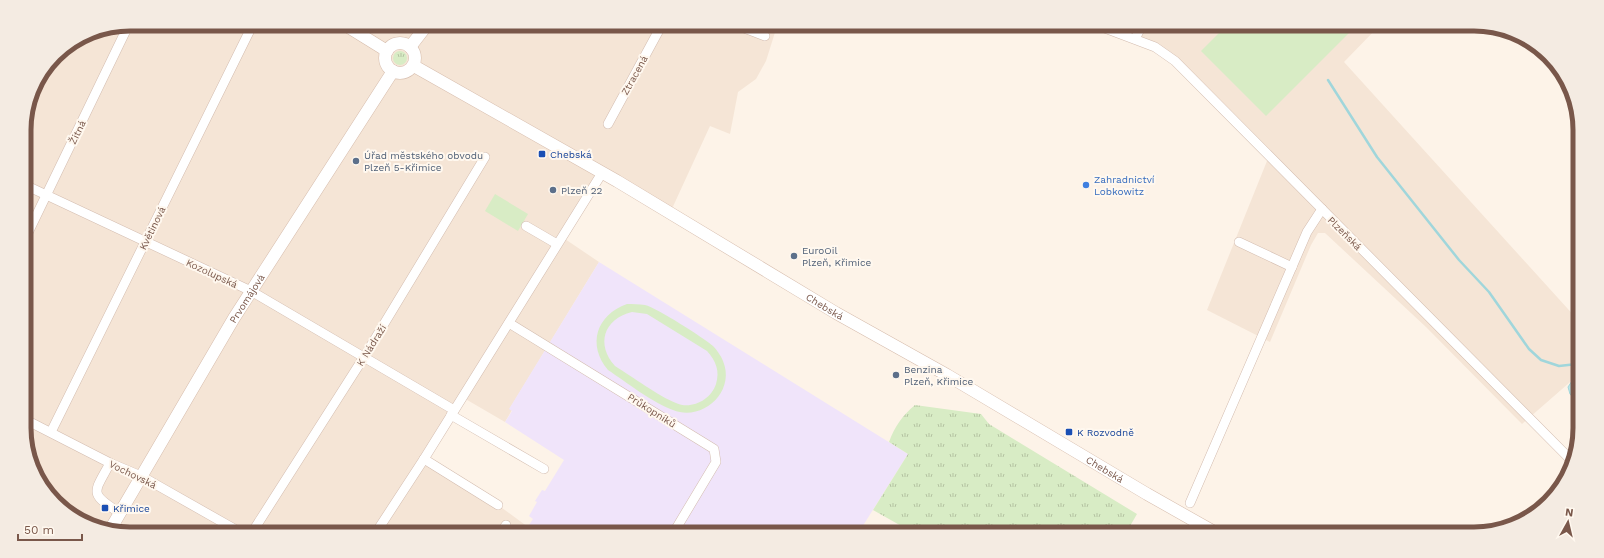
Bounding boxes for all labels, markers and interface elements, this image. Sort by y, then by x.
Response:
street label: Ztracená [619,53,650,97]
street label: Žitná [67,118,88,146]
marker: Chebská [537,149,547,159]
place label: Chebská [550,149,592,160]
place label: Úřad městského obvodu Plzeň 5-Křimice [364,150,483,173]
marker: Úřad městského obvodu Plzeň 5-Křimice [351,156,361,166]
place label: Zahradnictví Lobkowitz [1094,174,1155,197]
marker: Zahradnictví Lobkowitz [1081,180,1091,190]
marker: Plzeň 22 [548,185,558,195]
place label: Plzeň 22 [561,185,603,196]
street label: Květinová [137,205,168,252]
street label: Plzeňská [1326,214,1364,253]
place label: EuroOil Plzeň, Křimice [802,245,872,268]
marker: EuroOil Plzeň, Křimice [789,251,799,261]
street label: Kozolupská [184,257,239,290]
street label: Prvomájová [227,272,267,325]
street label: Chebská [804,291,846,322]
street label: K Nádraží [354,322,389,368]
place label: Benzina Plzeň, Křimice [904,364,974,387]
marker: Benzina Plzeň, Křimice [891,370,901,380]
street label: Průkopníků [626,391,678,430]
marker: K Rozvodně [1064,427,1074,437]
place label: K Rozvodně [1077,427,1134,438]
street label: Chebská [1084,454,1126,485]
street label: Vochovská [107,458,159,491]
north arrow [1548,502,1588,542]
marker: Křimice [100,503,110,513]
place label: Křimice [113,503,150,514]
text: N [1564,506,1574,520]
scale bar [18,516,82,542]
text: 50 m [24,523,54,537]

